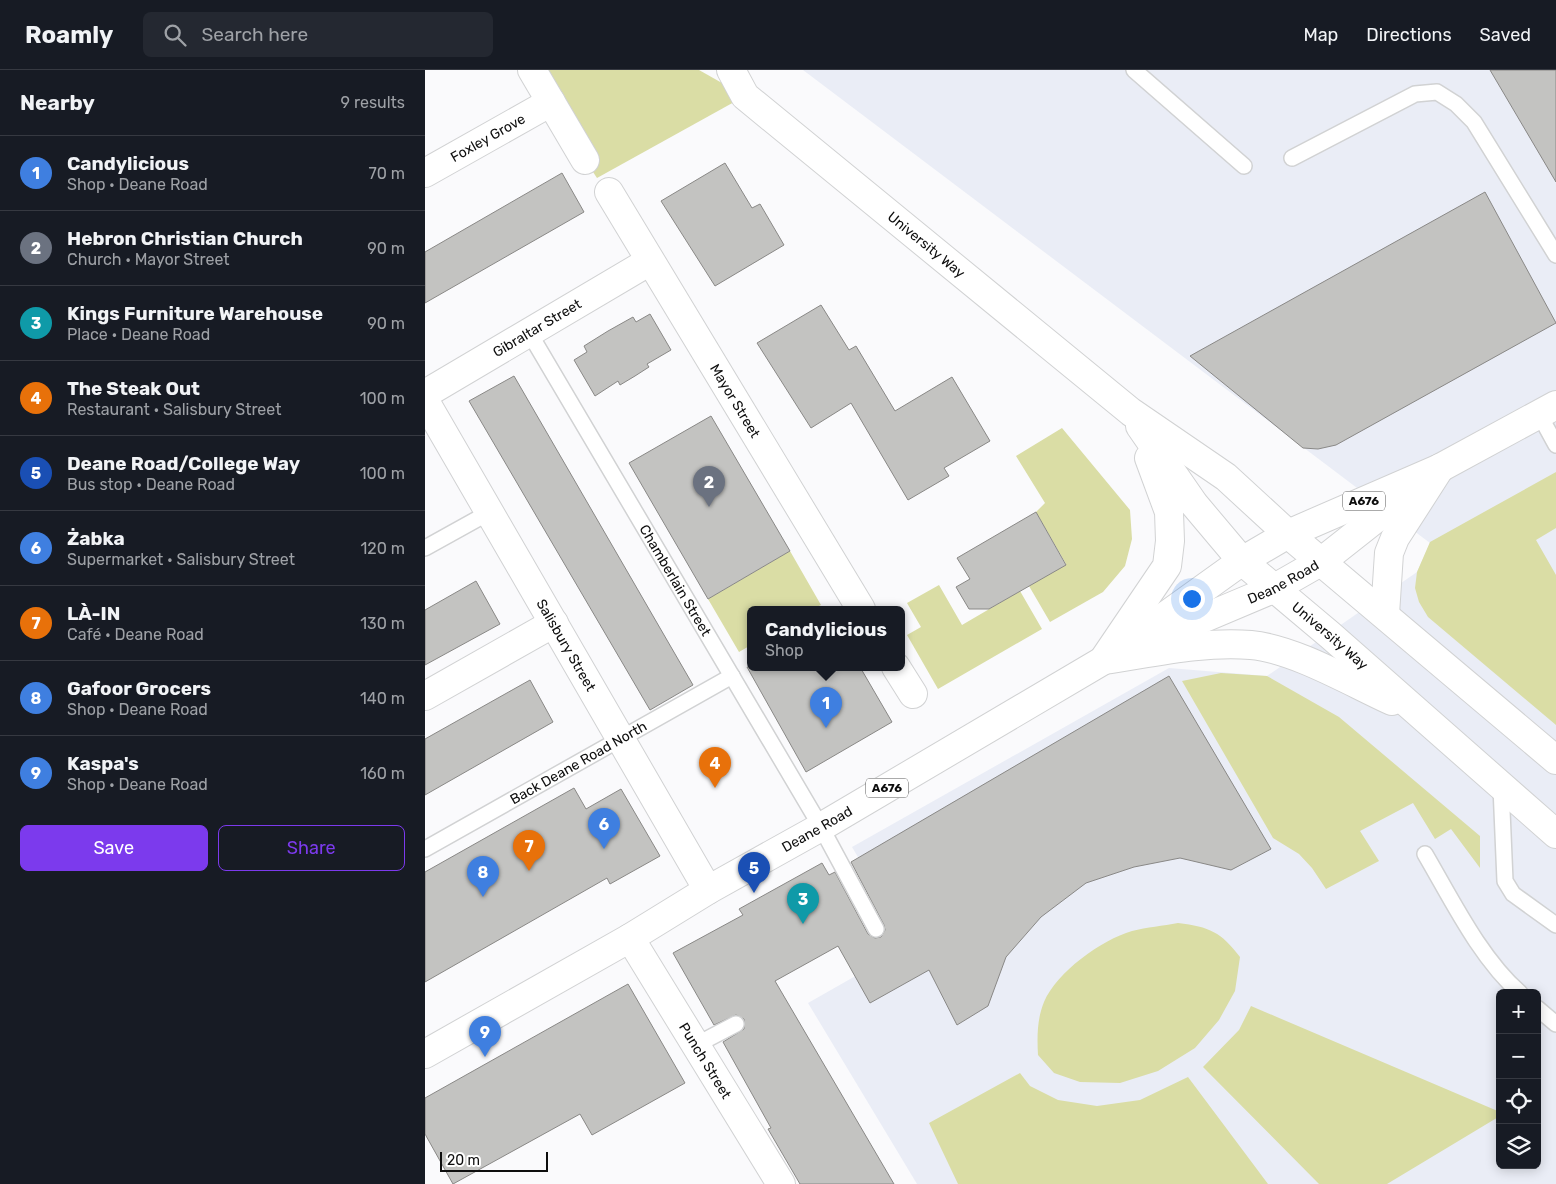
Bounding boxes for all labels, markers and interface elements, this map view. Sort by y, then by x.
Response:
search box [143,12,493,57]
text: Roamly [25,21,113,49]
icon: search [161,21,189,49]
text: Search here [201,23,308,46]
text: Map [1303,24,1338,46]
text: Directions [1366,24,1452,46]
text: Saved [1480,24,1531,46]
text: Nearby [20,90,95,115]
text: 9 results [341,93,405,112]
street label: Foxley Grove [448,110,528,166]
text: Candylicious [67,152,189,175]
text: 1 [32,164,40,183]
text: 70 m [368,164,405,183]
text: Shop · Deane Road [67,175,208,194]
street label: University Way [884,208,969,282]
text: Hebron Christian Church [67,227,303,250]
text: 2 [31,239,41,258]
text: 90 m [367,239,405,258]
text: Church · Mayor Street [67,250,230,269]
street label: Gibraltar Street [490,295,585,361]
text: Kings Furniture Warehouse [67,302,323,325]
text: 3 [31,314,41,333]
text: 90 m [367,314,405,333]
text: Place · Deane Road [67,325,210,344]
street label: Mayor Street [706,361,764,442]
text: The Steak Out [67,377,200,400]
text: 4 [31,389,41,408]
text: 100 m [360,389,405,408]
text: Restaurant · Salisbury Street [67,400,281,419]
text: Deane Road/College Way [67,452,300,475]
text: 5 [31,464,41,483]
text: 100 m [360,464,405,483]
pin: 2 [693,466,725,507]
text: Bus stop · Deane Road [67,475,235,494]
road number: A676 [1343,492,1385,511]
street label: Chamberlain Street [635,522,715,640]
text: Żabka [67,527,125,550]
text: 6 [31,539,41,558]
text: 120 m [360,539,405,558]
text: Supermarket · Salisbury Street [67,550,295,569]
street label: Deane Road [1245,557,1322,608]
your location [1179,586,1205,612]
street label: Salisbury Street [532,596,599,695]
street label: University Way [1288,599,1372,674]
text: LÀ-IN [67,602,120,625]
popup [747,606,905,671]
text: 7 [31,614,41,633]
text: 130 m [360,614,405,633]
text: Candylicious [765,618,887,641]
text: Café · Deane Road [67,625,204,644]
text: Shop [765,641,803,660]
text: Gafoor Grocers [67,677,211,700]
pin: 1 [810,687,842,728]
text: 8 [31,689,41,708]
text: 140 m [360,689,405,708]
text: Shop · Deane Road [67,700,208,719]
street label: Back Deane Road North [507,718,650,808]
pin: 4 [699,747,731,788]
text: Kaspa's [67,752,139,775]
text: 9 [31,764,41,783]
text: 160 m [360,764,405,783]
text: Shop · Deane Road [67,775,208,794]
road number: A676 [866,778,908,798]
street label: Deane Road [779,803,855,856]
pin: 6 [588,808,620,849]
button: Save [20,825,208,871]
button: Share [218,825,405,871]
pin: 7 [513,830,545,871]
pin: 5 [738,852,770,893]
pin: 8 [467,856,499,897]
pin: 3 [787,883,819,924]
map controls [1496,989,1541,1169]
button: + [1496,989,1541,1034]
pin: 9 [469,1016,501,1057]
street label: Punch Street [675,1020,735,1103]
button: − [1496,1034,1541,1079]
button: locate [1496,1079,1541,1124]
button: layers [1496,1124,1541,1169]
scale bar [440,1149,547,1172]
text: 20 m [447,1152,480,1169]

